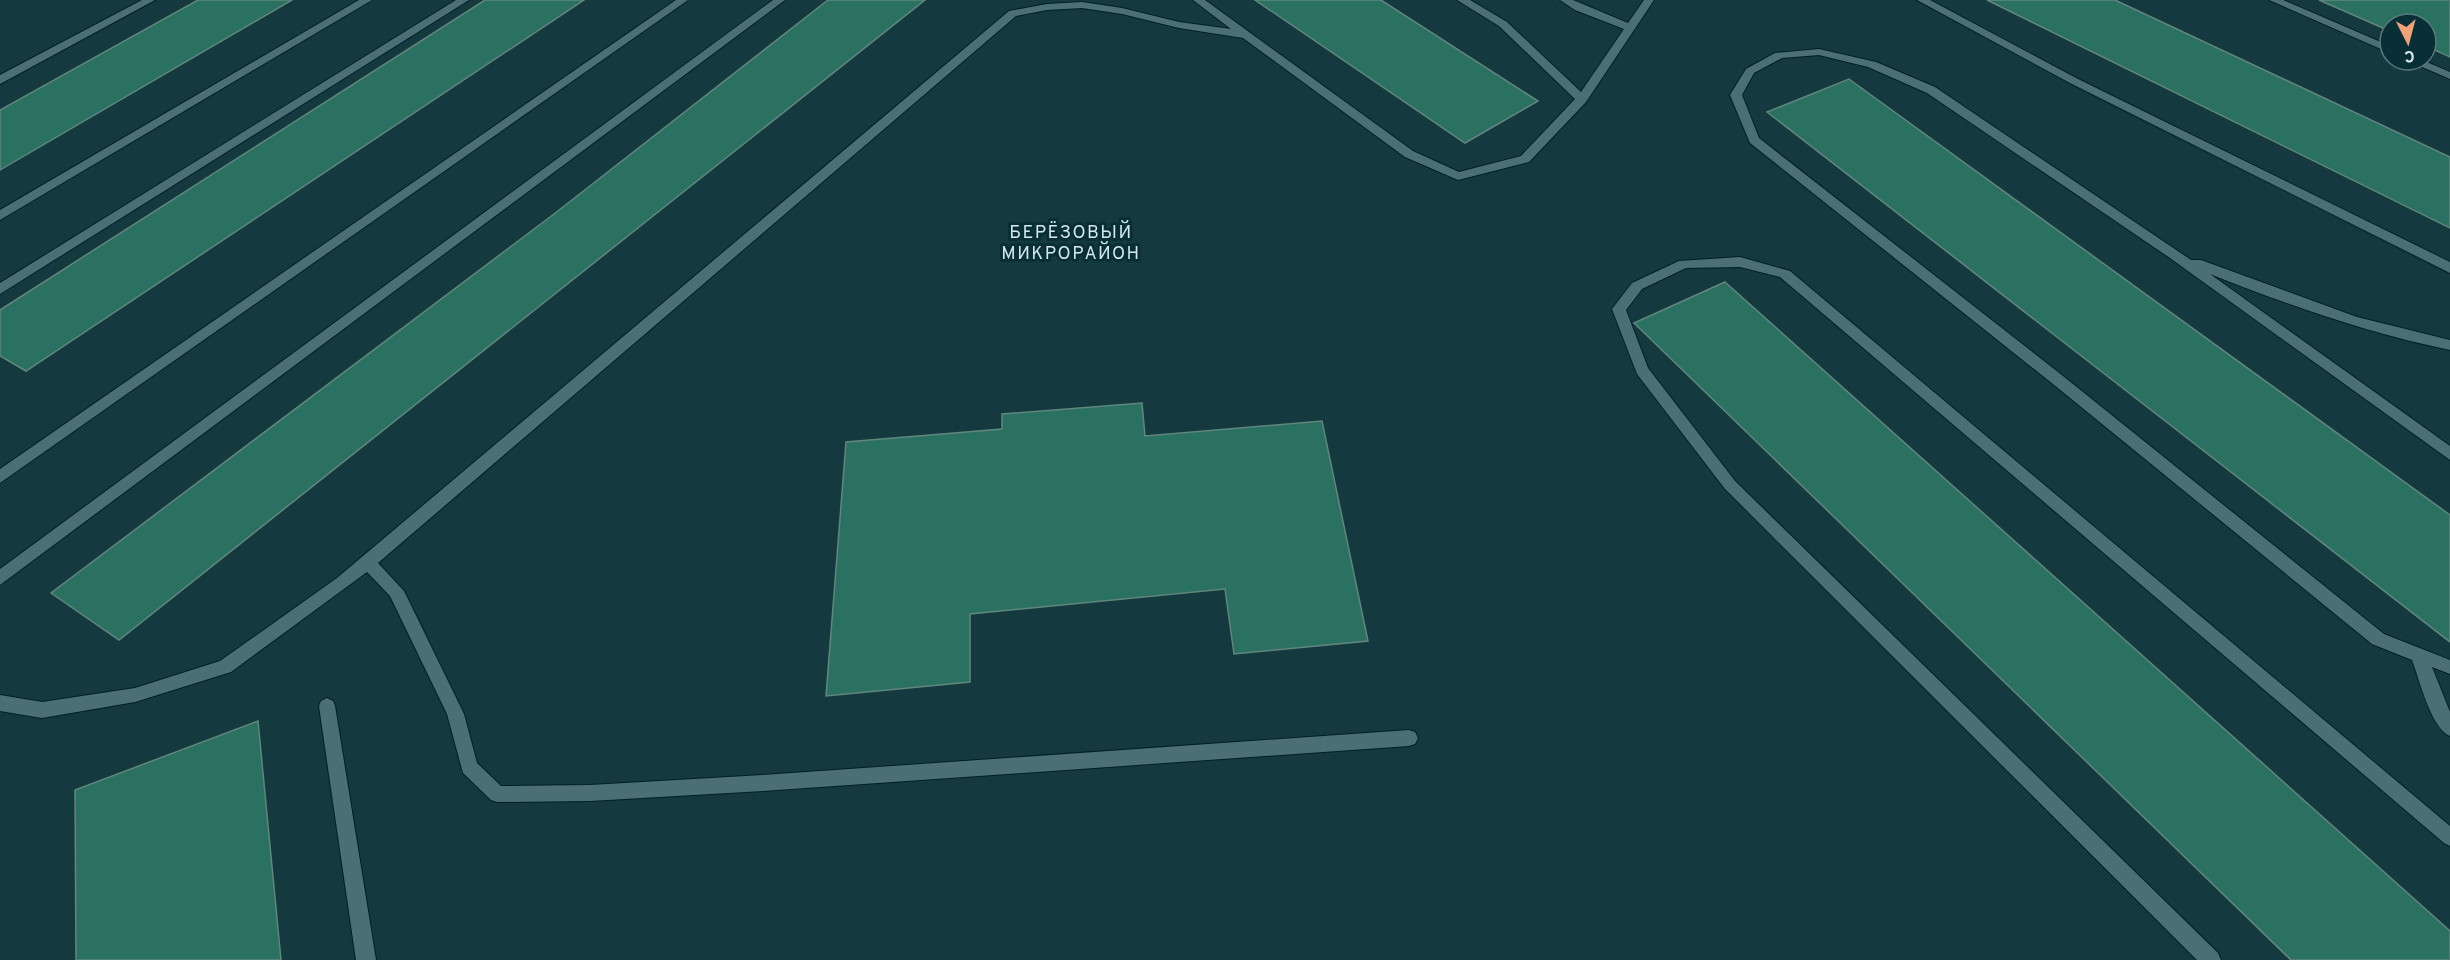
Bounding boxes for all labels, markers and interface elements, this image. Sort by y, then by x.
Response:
north arrow [2378,12,2438,72]
text: С [2403,44,2415,65]
district label: БЕРЁЗОВЫЙ МИКРОРАЙОН [1001,220,1141,266]

